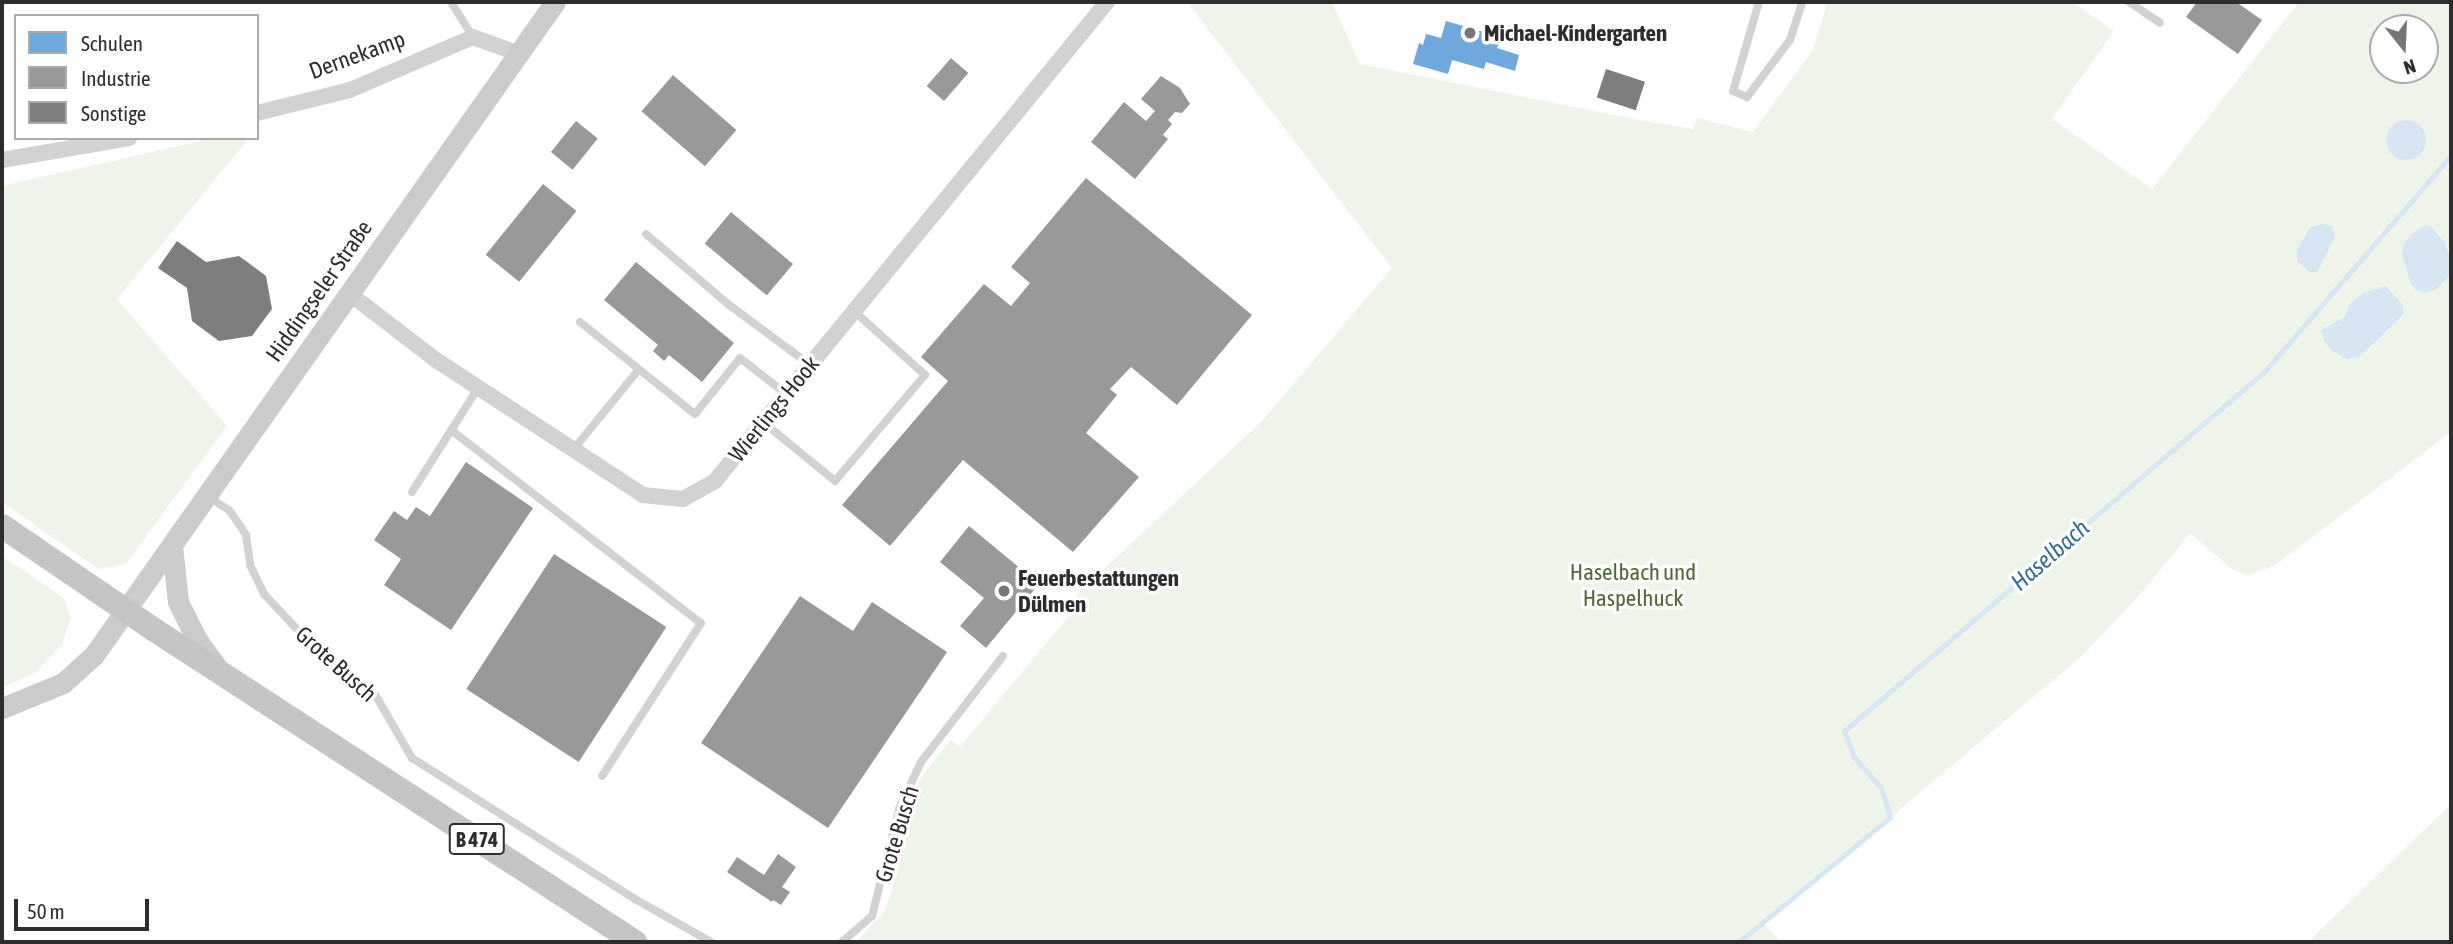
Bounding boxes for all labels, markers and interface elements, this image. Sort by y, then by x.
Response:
legend [14,14,259,140]
north arrow [2369,14,2439,84]
place label: Michael-Kindergarten [1484,19,1667,47]
street label: Dernekamp [305,25,409,85]
marker: Michael-Kindergarten [1462,25,1478,41]
text: Schulen [81,31,143,55]
text: N [2401,55,2419,79]
text: Industrie [81,66,151,90]
text: Sonstige [81,101,146,125]
street label: Hiddingseler Straße [260,215,378,367]
street label: Wierlings Hook [723,351,825,467]
water label: Haselbach [2005,513,2095,597]
park label: Haselbach und Haspelhuck [1570,558,1696,612]
place label: Feuerbestattungen Dülmen [1018,564,1179,618]
marker: Feuerbestattungen Dülmen [996,583,1012,599]
street label: Grote Busch [290,620,382,708]
street label: Grote Busch [869,782,925,886]
road number: B 474 [447,822,507,856]
scale bar [18,884,152,928]
text: 50 m [27,899,65,923]

